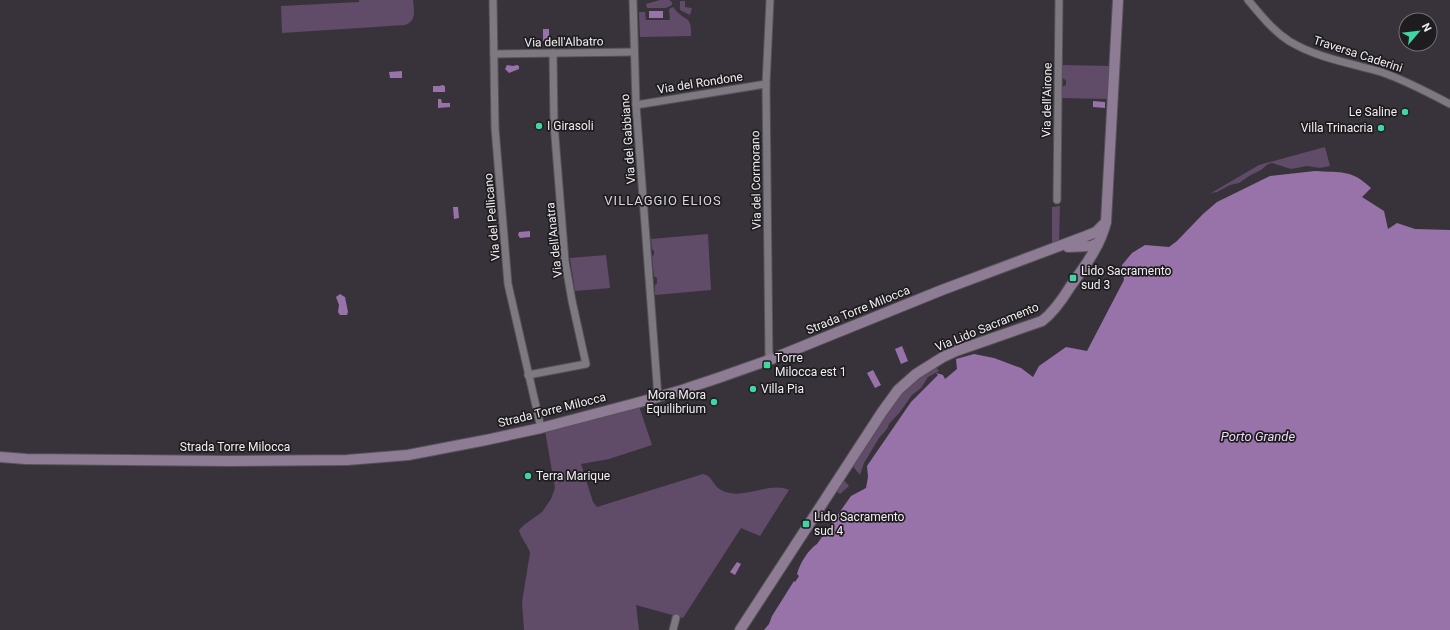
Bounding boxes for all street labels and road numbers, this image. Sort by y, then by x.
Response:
street label: Traversa Caderini [1312,33,1404,75]
street label: Via dell'Albatro [524,34,604,50]
street label: Via dell'Airone [1039,62,1055,138]
street label: Via del Rondone [656,69,744,97]
street label: Via del Gabbiano [618,93,638,184]
street label: Via del Cormorano [748,130,764,230]
street label: Via del Pellicano [481,172,503,261]
street label: Via dell'Anatra [543,202,565,278]
street label: Strada Torre Milocca [804,283,912,337]
street label: Via Lido Sacramento [933,300,1041,354]
street label: Strada Torre Milocca [497,390,607,430]
street label: Strada Torre Milocca [180,440,290,454]

